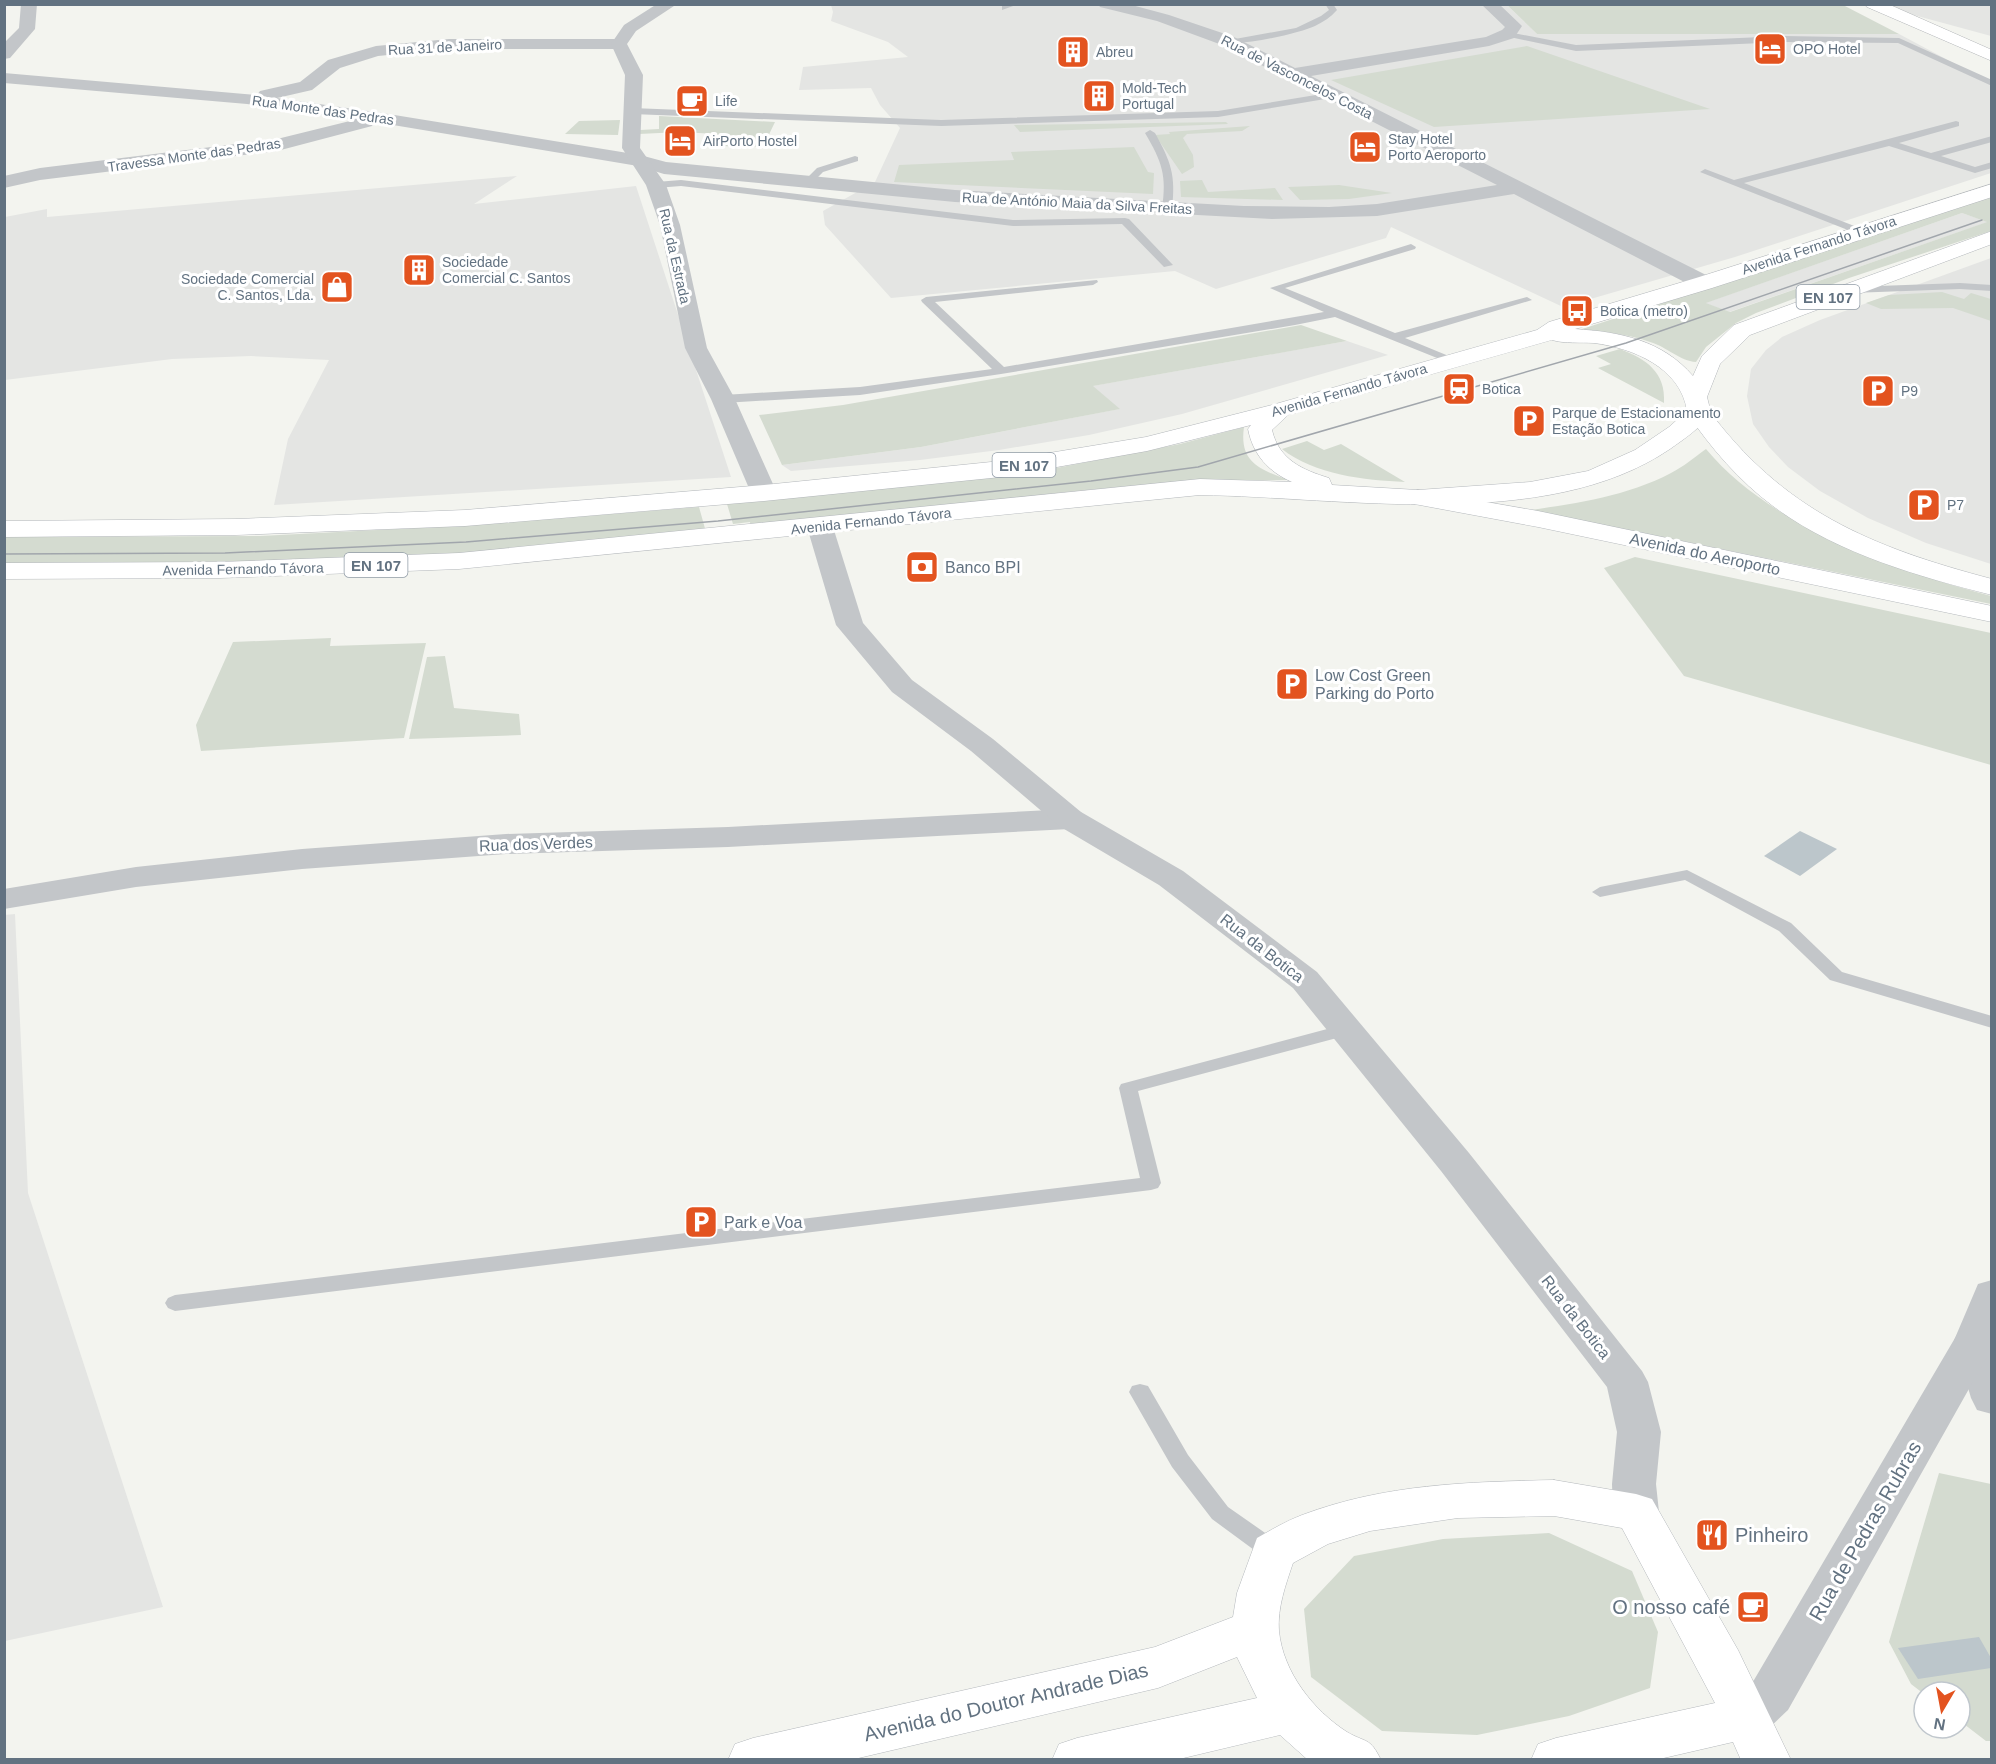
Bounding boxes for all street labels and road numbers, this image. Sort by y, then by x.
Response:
street label: Rua de Vasconcelos Costa [1219,32,1376,122]
street label: Rua 31 de Janeiro [387,36,503,58]
street label: Rua Monte das Pedras [251,92,395,128]
street label: Travessa Monte das Pedras [106,135,282,175]
street label: Rua de António Maia da Silva Freitas [962,189,1192,217]
street label: Rua da Estrada [656,207,694,305]
street label: Avenida Fernando Távora [1740,212,1898,278]
road number: EN 107 [1796,285,1860,309]
street label: Avenida Fernando Távora [1269,360,1429,420]
road number: EN 107 [992,453,1056,477]
street label: Avenida Fernando Távora [790,505,952,537]
street label: Avenida do Aeroporto [1628,530,1782,578]
road number: EN 107 [344,553,407,577]
street label: Avenida Fernando Távora [162,560,324,578]
street label: Rua dos Verdes [479,834,593,854]
street label: Rua da Botica [1217,910,1307,986]
street label: Rua da Botica [1538,1272,1614,1362]
street label: Rua de Pedras Rubras [1805,1437,1925,1625]
street label: Avenida do Doutor Andrade Dias [862,1659,1150,1745]

